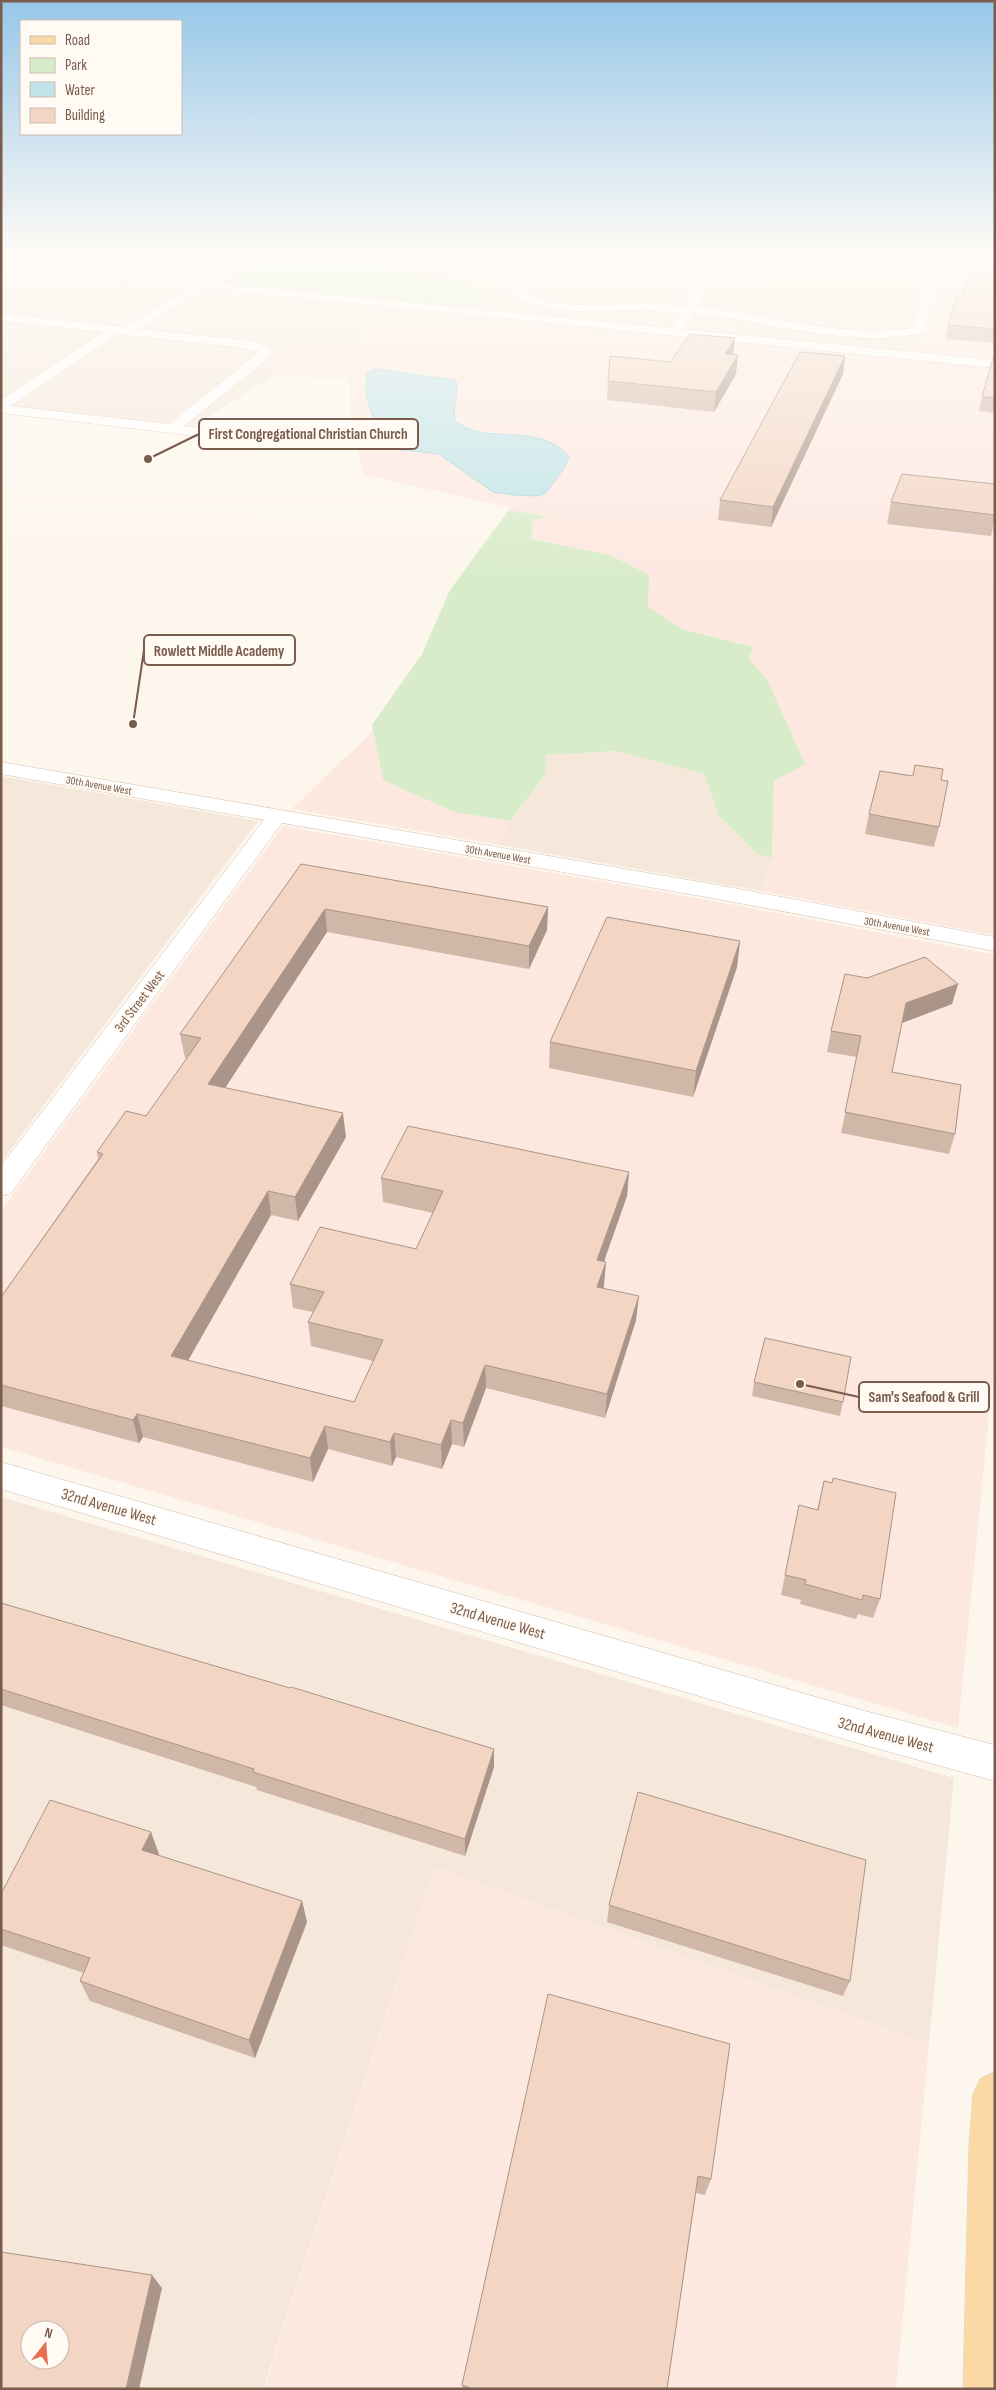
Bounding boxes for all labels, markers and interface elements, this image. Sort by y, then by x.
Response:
legend [20,20,182,135]
text: Road [65,31,90,50]
text: Park [65,56,87,75]
text: Water [65,81,96,100]
text: Building [65,106,105,125]
callout: First Congregational Christian Church [199,419,418,449]
text: First Congregational Christian Church [208,425,408,444]
callout: Rowlett Middle Academy [144,635,295,665]
text: Rowlett Middle Academy [154,642,285,661]
street label: 30th Avenue West [65,773,134,798]
street label: 30th Avenue West [464,842,533,867]
street label: 30th Avenue West [863,914,932,939]
street label: 3rd Street West [111,967,168,1036]
callout: Sam's Seafood & Grill [859,1382,989,1412]
text: Sam's Seafood & Grill [869,1388,979,1407]
street label: 32nd Avenue West [59,1485,159,1530]
street label: 32nd Avenue West [448,1599,548,1644]
street label: 32nd Avenue West [836,1714,936,1757]
north arrow [20,2320,70,2370]
text: N [43,2324,55,2342]

